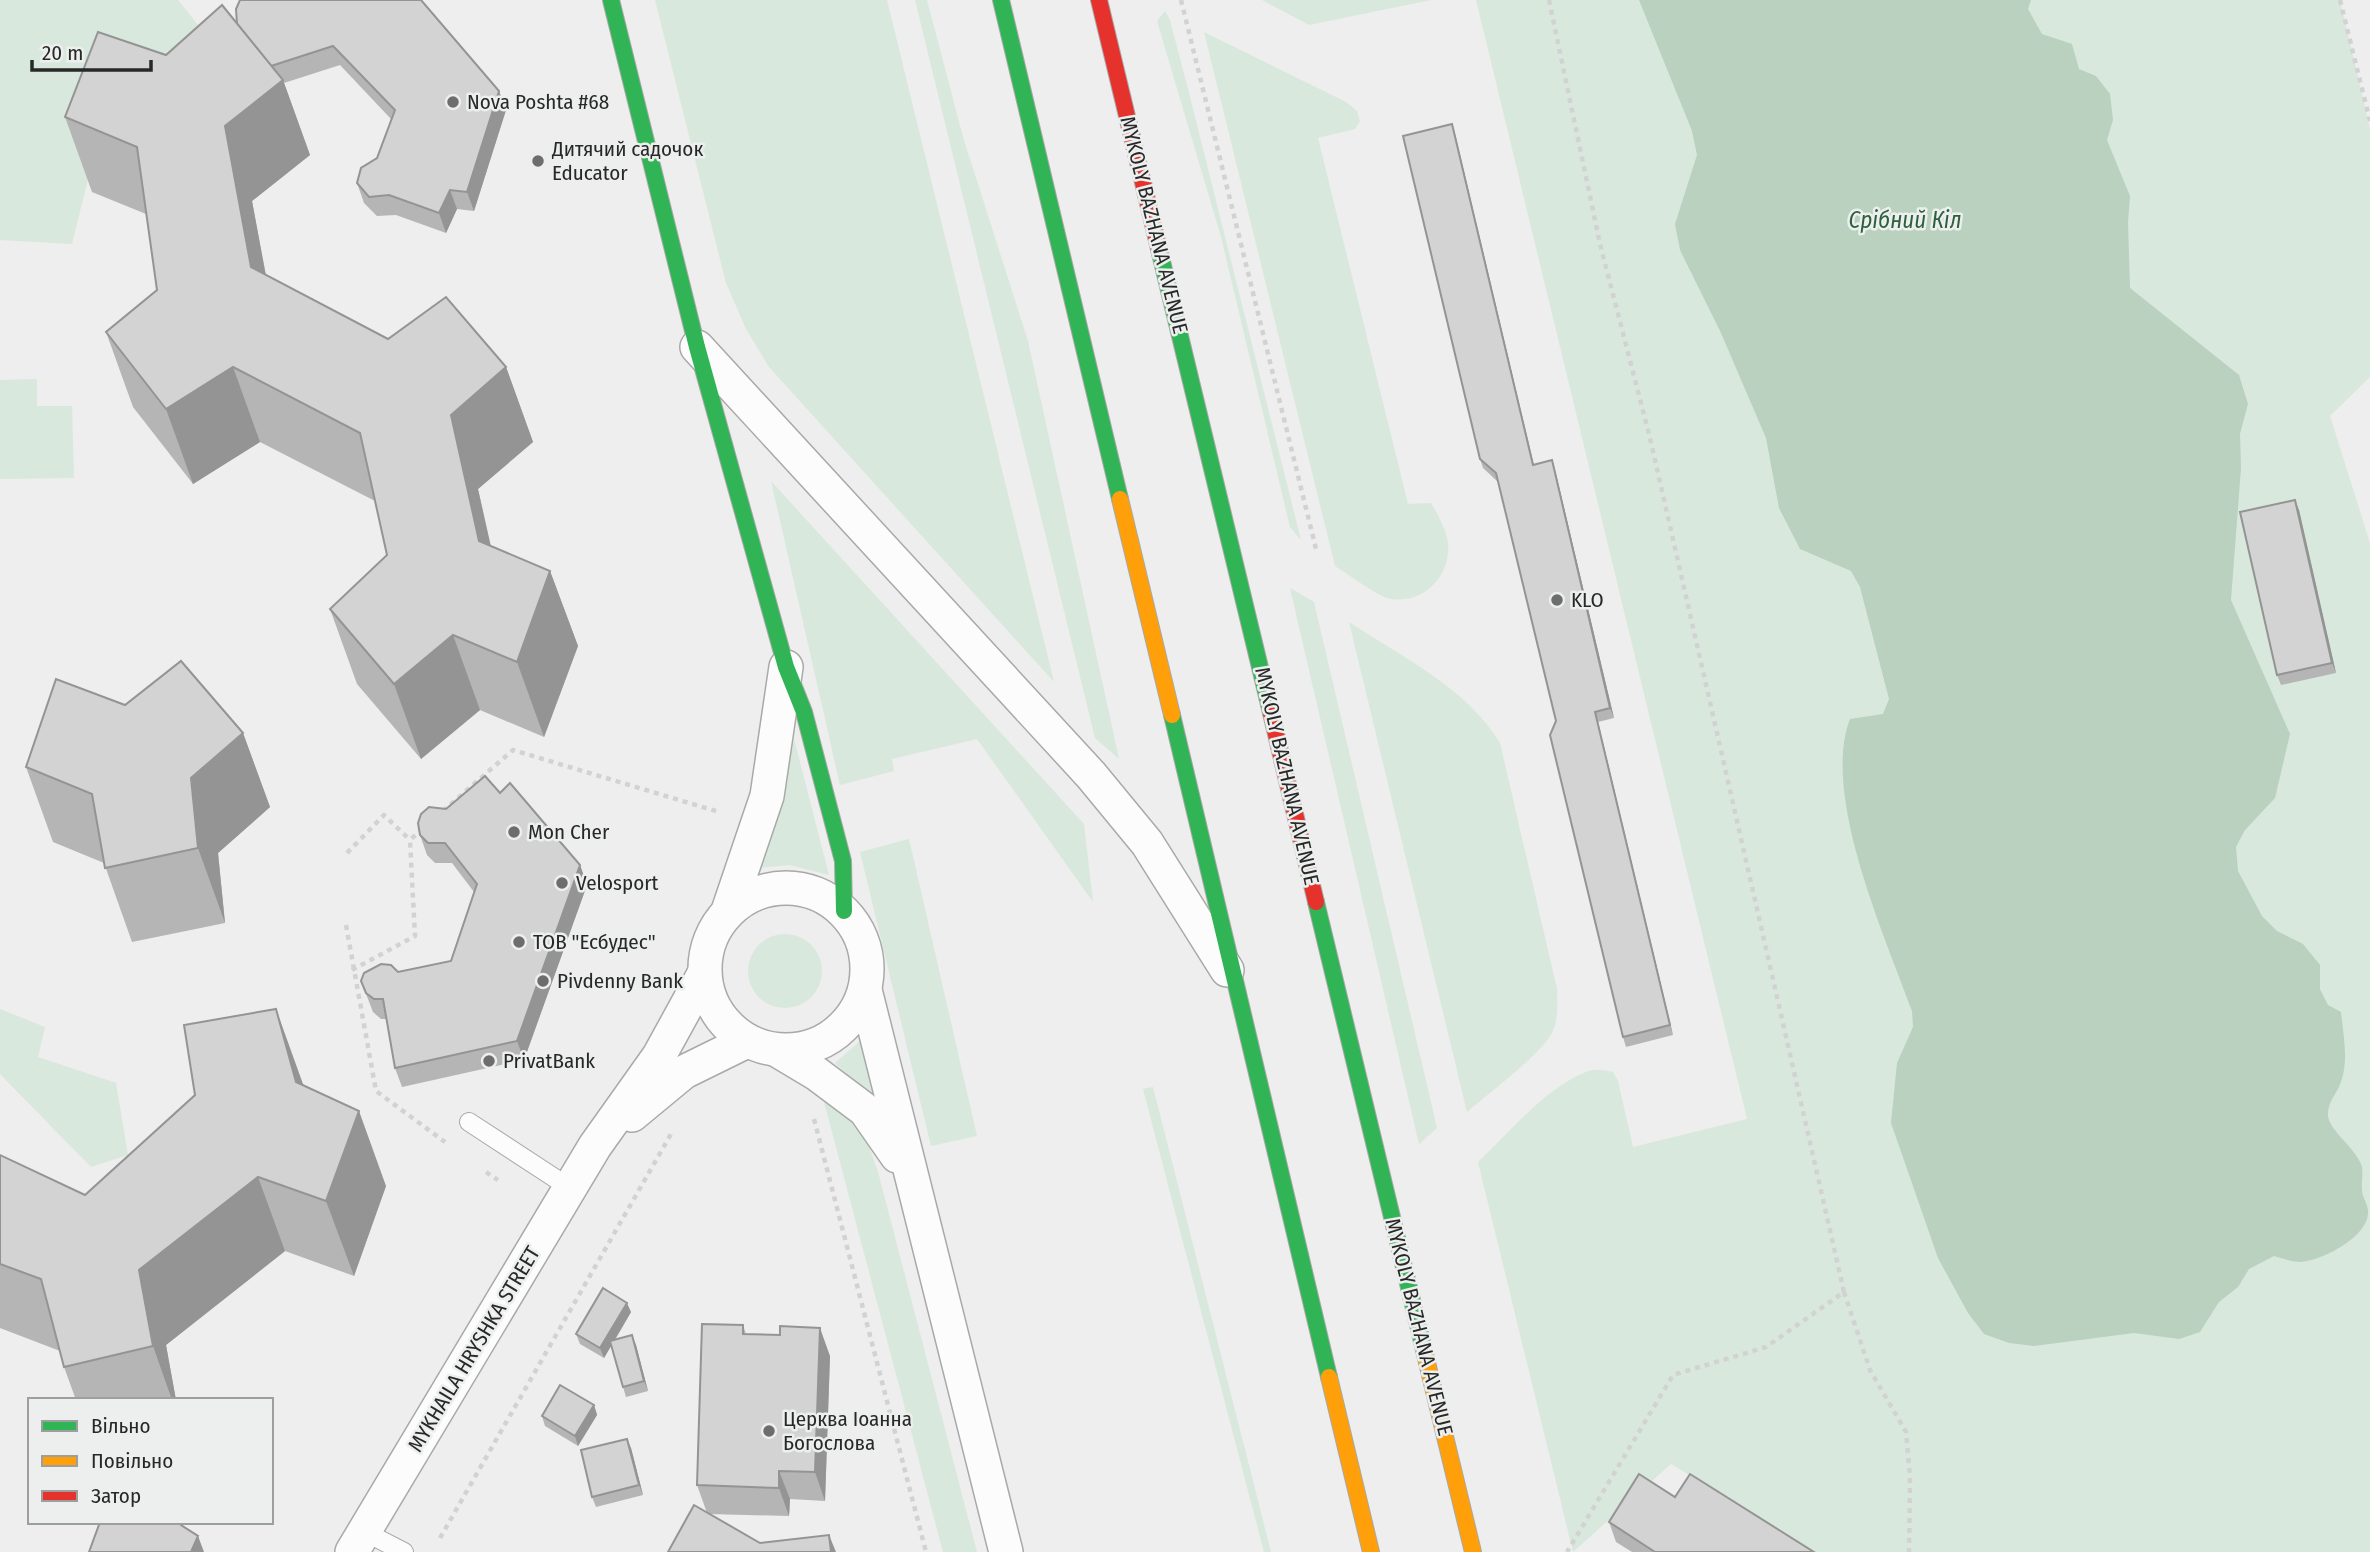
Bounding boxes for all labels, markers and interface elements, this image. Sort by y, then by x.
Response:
scale bar [32,28,150,72]
text: 20 m [42,40,83,66]
place label: Nova Poshta #68 [467,89,609,115]
marker: Nova Poshta #68 [445,94,461,110]
street label: MYKOLY BAZHANA AVENUE [1114,114,1194,336]
place label: Дитячий садочок Educator [551,136,703,186]
marker: Дитячий садочок Educator [530,153,546,169]
water label: Срібний Кіл [1849,206,1961,234]
place label: KLO [1571,587,1604,613]
marker: KLO [1549,592,1565,608]
street label: MYKOLY BAZHANA AVENUE [1249,664,1325,888]
place label: Mon Cher [528,819,610,845]
marker: Mon Cher [506,824,522,840]
place label: Velosport [576,870,659,896]
marker: Velosport [554,875,570,891]
place label: ТОВ "Есбудес" [533,929,656,955]
marker: ТОВ "Есбудес" [511,934,527,950]
place label: Pivdenny Bank [557,968,683,994]
marker: Pivdenny Bank [535,973,551,989]
place label: PrivatBank [503,1048,595,1074]
marker: PrivatBank [481,1053,497,1069]
street label: MYKOLY BAZHANA AVENUE [1379,1216,1459,1438]
street label: MYKHAILA HRYSHKA STREET [402,1241,546,1456]
legend [28,1398,273,1524]
place label: Церква Іоанна Богослова [783,1406,912,1456]
text: Вільно [91,1413,151,1439]
marker: Церква Іоанна Богослова [761,1423,777,1439]
text: Повільно [91,1448,173,1474]
text: Затор [91,1483,141,1509]

